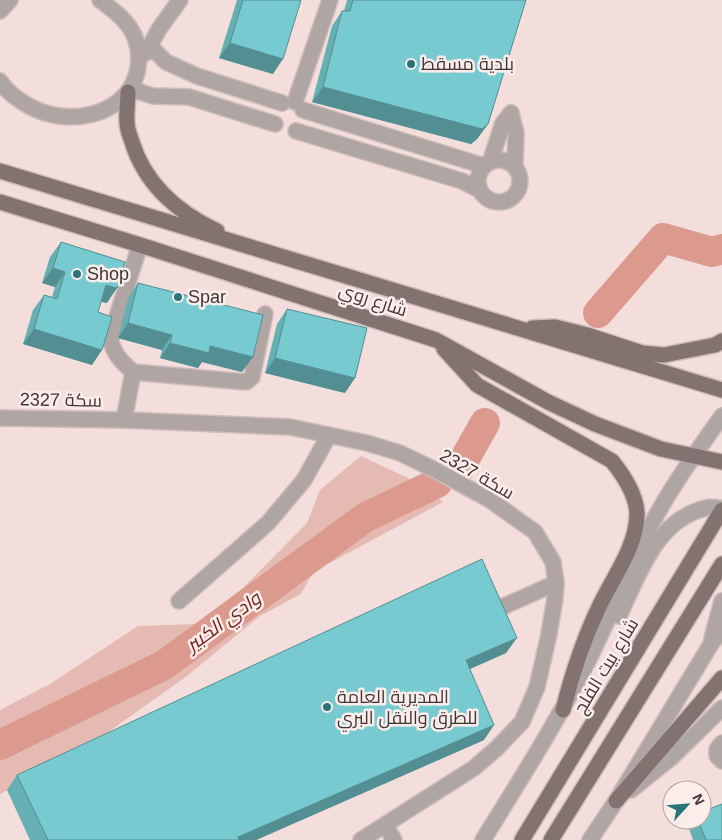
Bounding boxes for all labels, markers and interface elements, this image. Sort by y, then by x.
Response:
place label: بلدية مسقط [421,54,514,74]
marker: بلدية مسقط [405,58,417,70]
place label: Shop [87,264,129,284]
marker: Shop [71,268,83,280]
street label: شارع روي [335,280,410,324]
place label: Spar [188,287,226,307]
marker: Spar [172,291,184,303]
street label: سكة 2327 [20,389,102,411]
street label: سكة 2327 [436,445,518,503]
water label: وادي الكبير [180,586,269,661]
street label: شارع بيت الفلج [570,615,644,718]
place label: المديرية العامة للطرق والنقل البري [337,687,477,732]
marker: المديرية العامة للطرق والنقل البري [321,701,333,713]
north arrow [662,780,712,830]
text: N [689,791,708,807]

